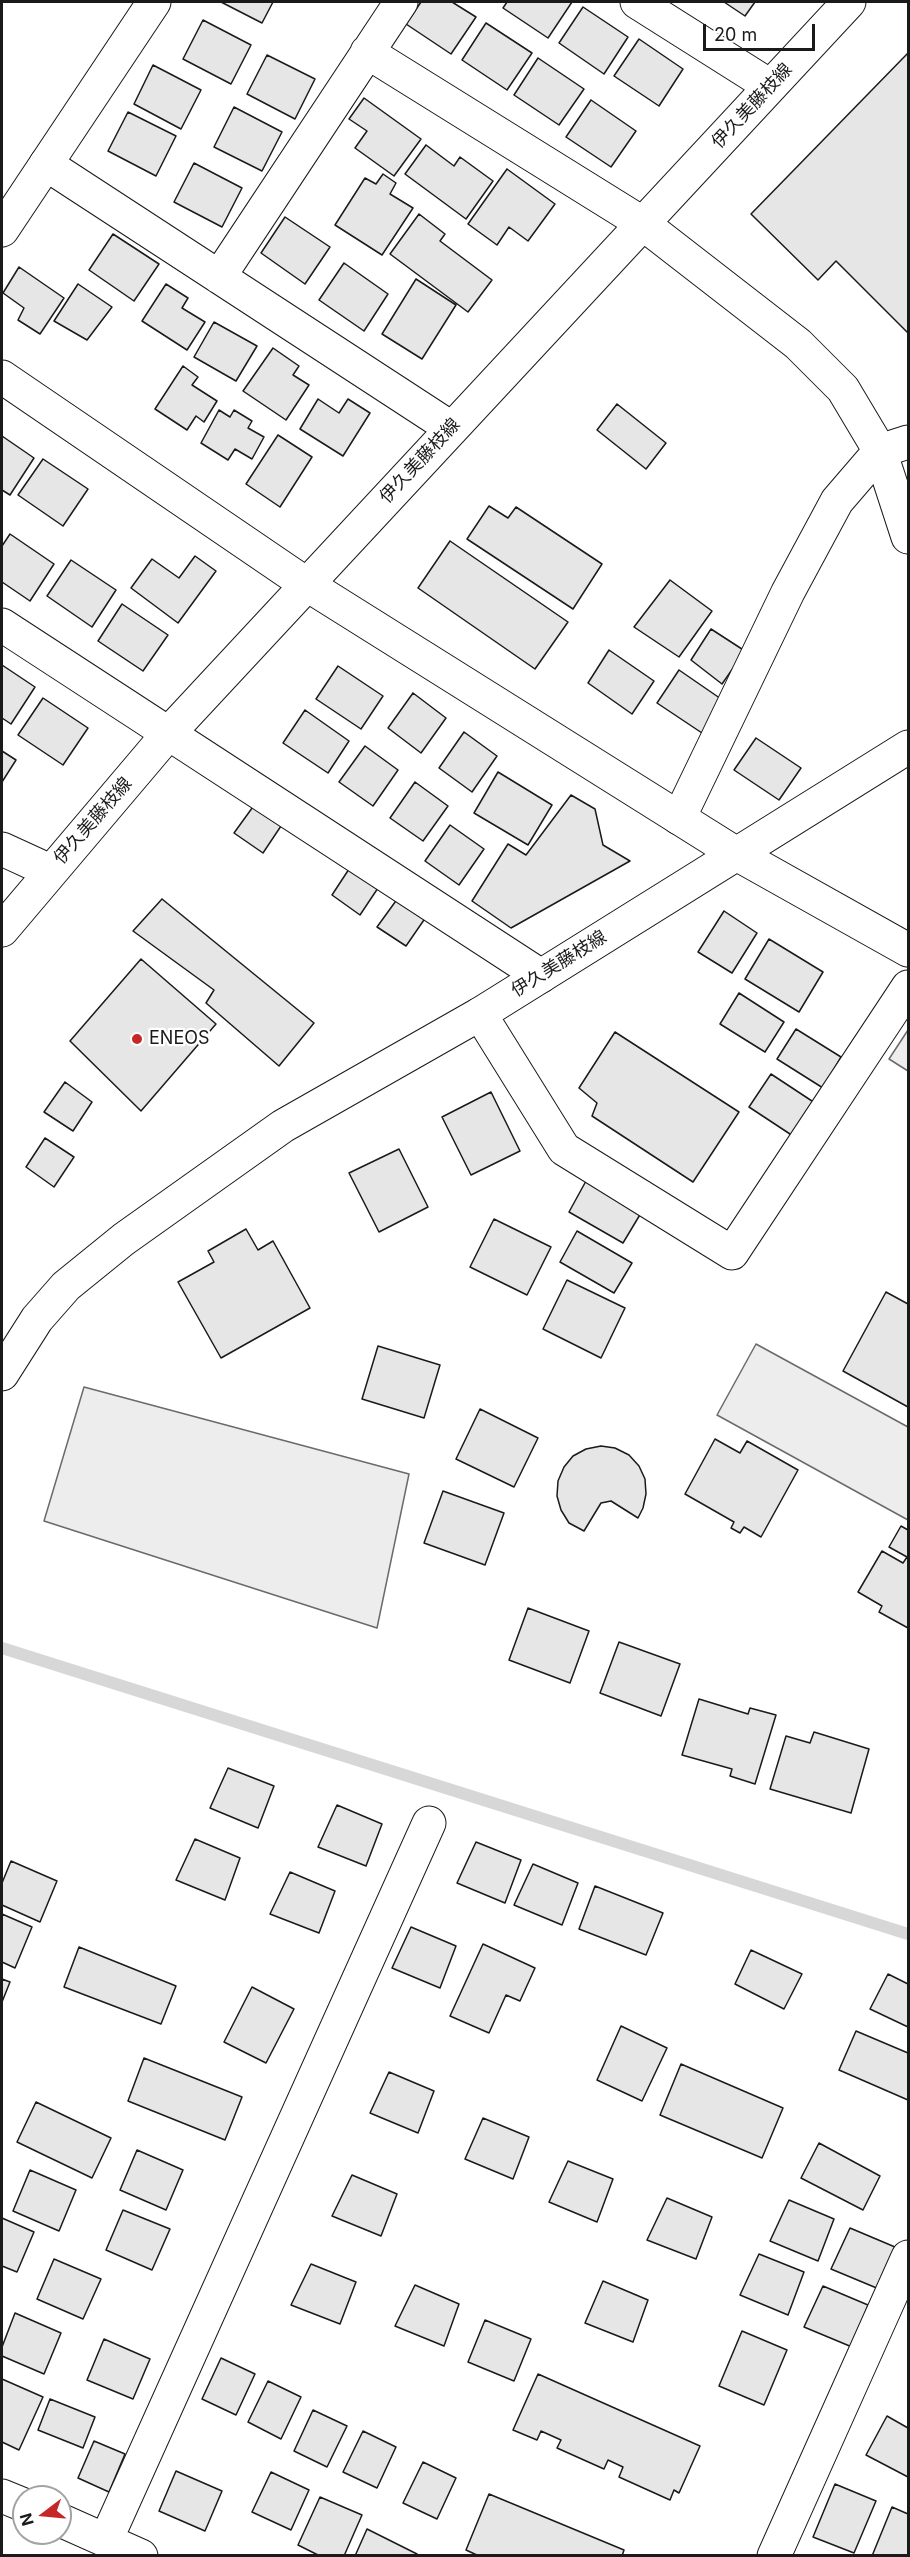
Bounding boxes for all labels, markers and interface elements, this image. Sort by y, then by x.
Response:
scale bar [706,12,818,50]
text: 20 m [714,24,757,45]
street label: 伊久美藤枝線 [707,59,797,153]
street label: 伊久美藤枝線 [375,414,465,508]
street label: 伊久美藤枝線 [49,773,137,869]
street label: 伊久美藤枝線 [507,926,611,1002]
place label: ENEOS [149,1028,210,1050]
marker: ENEOS [130,1032,144,1046]
north arrow [12,2485,72,2545]
text: N [15,2511,38,2528]

